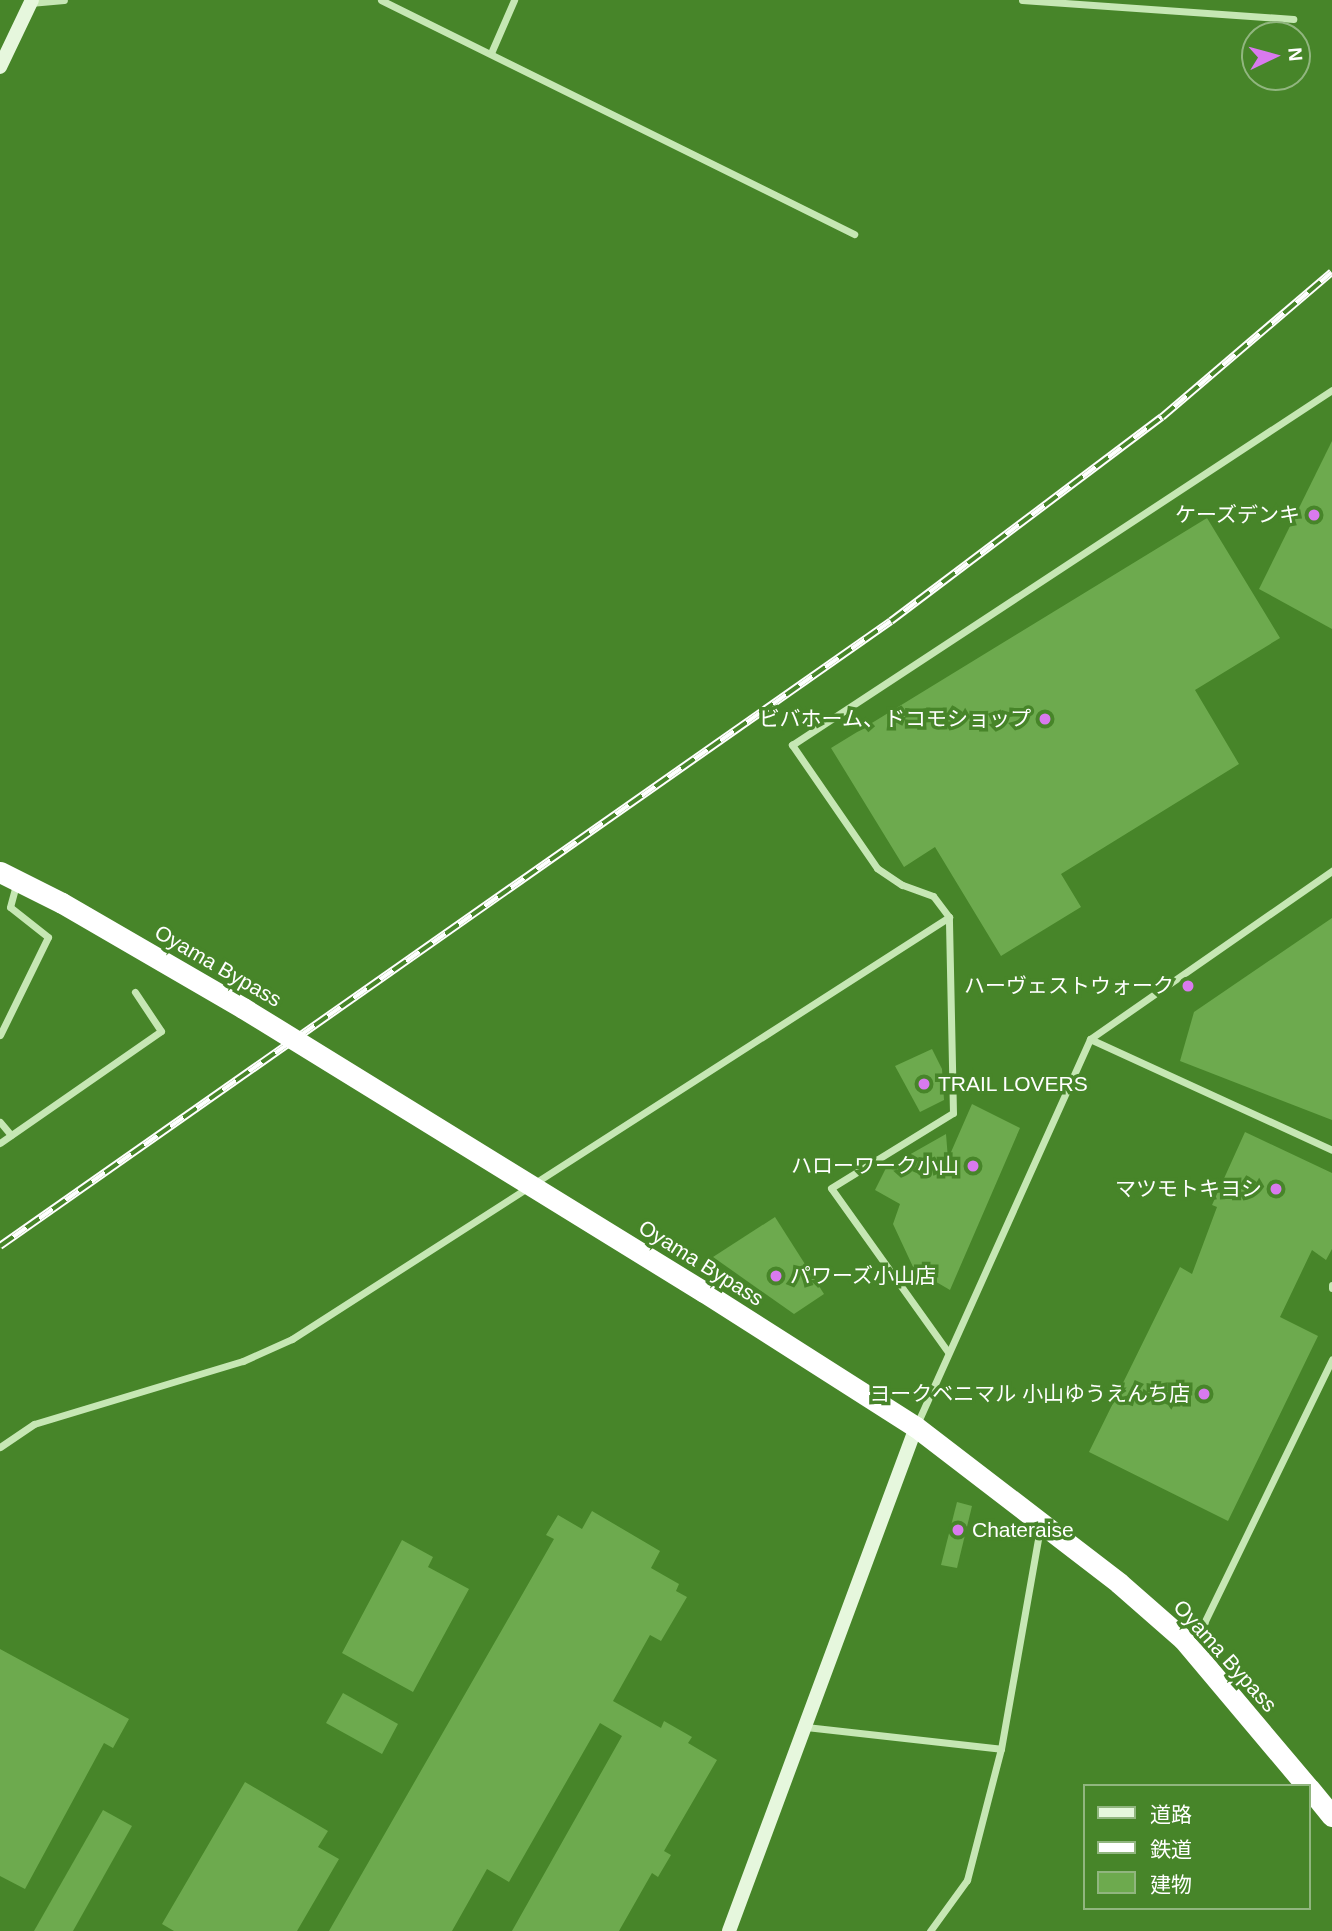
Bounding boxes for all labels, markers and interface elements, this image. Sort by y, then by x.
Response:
north arrow [1241,21,1311,91]
text: N [1284,47,1306,62]
place label: ケーズデンキ [1174,502,1300,528]
marker: ケーズデンキ [1306,507,1322,523]
place label: ビバホーム、ドコモショップ [758,706,1031,732]
marker: ビバホーム、ドコモショップ [1037,711,1053,727]
street label: Oyama Bypass [150,919,286,1013]
place label: ハーヴェストウォーク [964,973,1174,999]
marker: ハーヴェストウォーク [1180,978,1196,994]
place label: TRAIL LOVERS [938,1071,1089,1097]
marker: TRAIL LOVERS [916,1076,932,1092]
place label: ハローワーク小山 [791,1153,959,1179]
marker: ハローワーク小山 [965,1158,981,1174]
place label: マツモトキヨシ [1115,1176,1262,1202]
marker: マツモトキヨシ [1268,1181,1284,1197]
street label: Oyama Bypass [634,1215,768,1311]
place label: パワーズ小山店 [790,1263,937,1289]
marker: パワーズ小山店 [768,1268,784,1284]
place label: ヨークベニマル 小山ゆうえんち店 [869,1381,1190,1407]
marker: ヨークベニマル 小山ゆうえんち店 [1196,1386,1212,1402]
place label: Chateraise [972,1517,1074,1543]
marker: Chateraise [950,1522,966,1538]
street label: Oyama Bypass [1168,1595,1282,1717]
legend [1084,1784,1311,1910]
text: 道路 [1150,1803,1192,1826]
text: 鉄道 [1150,1838,1192,1861]
text: 建物 [1150,1873,1192,1896]

